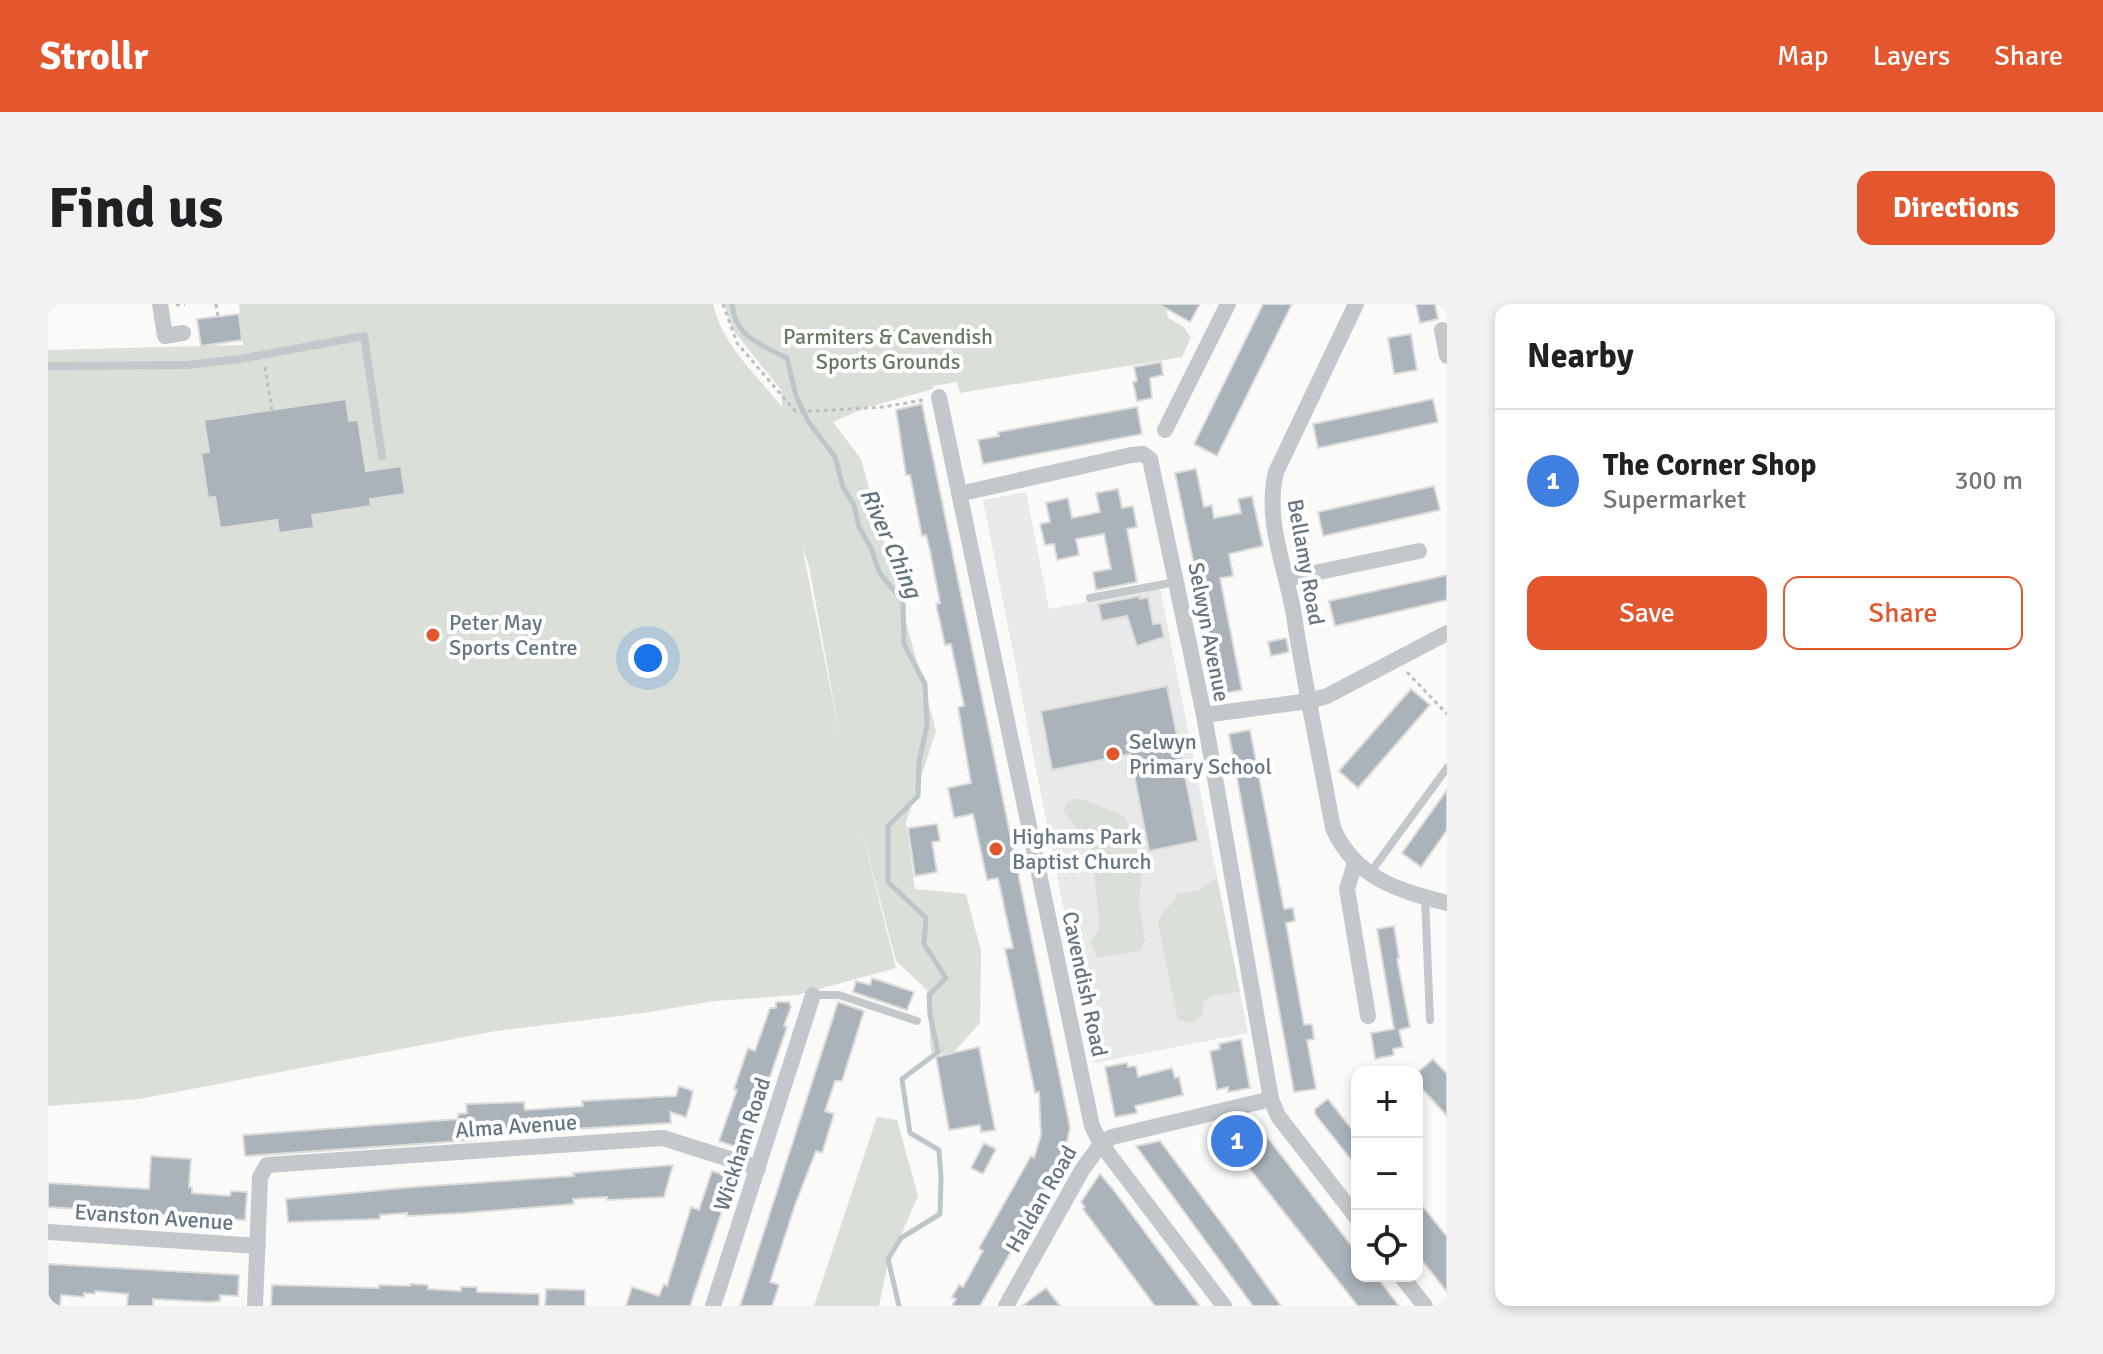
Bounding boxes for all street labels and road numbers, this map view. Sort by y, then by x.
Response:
street label: Bellamy Road [1282,497,1330,627]
street label: Selwyn Avenue [1182,560,1236,704]
street label: Cavendish Road [1056,909,1114,1059]
street label: Wickham Road [708,1074,776,1214]
street label: Alma Avenue [454,1108,578,1144]
street label: Haldan Road [1000,1141,1082,1257]
street label: Evanston Avenue [74,1198,234,1236]

